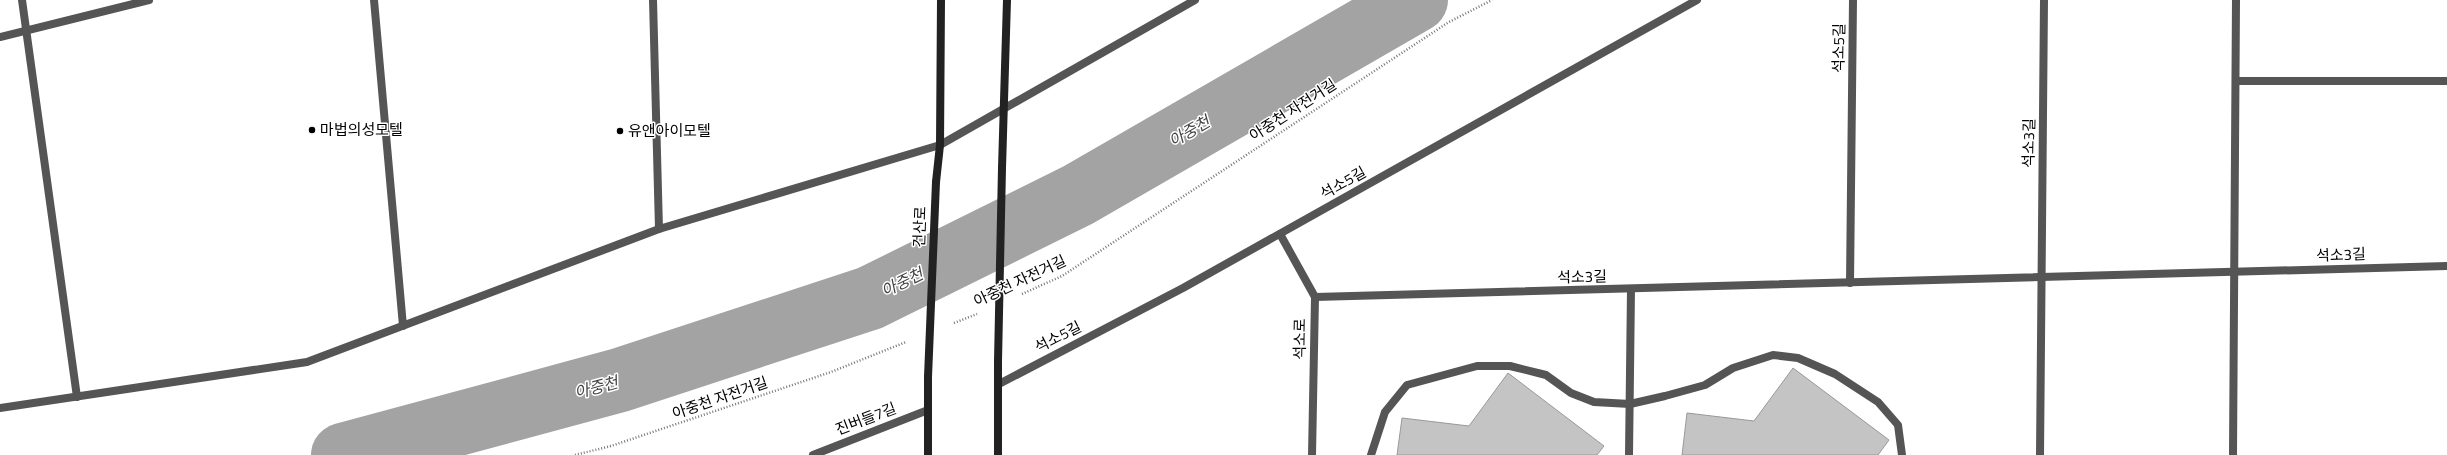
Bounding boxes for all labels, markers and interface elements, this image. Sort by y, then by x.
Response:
street label: 석소5길 [1827,23,1850,73]
street label: 아중천 자전거길 [1245,73,1341,146]
water label: 아중천 [1164,108,1216,152]
place label: 마법의성모텔 [320,118,403,141]
street label: 석소3길 [2017,118,2040,168]
place label: 유앤아이모텔 [628,119,711,142]
marker: 마법의성모텔 [307,125,317,135]
marker: 유앤아이모텔 [615,126,625,136]
street label: 석소5길 [1315,160,1370,205]
street label: 건산로 [907,206,932,248]
street label: 석소3길 [2316,242,2366,267]
street label: 아중천 자전거길 [970,249,1070,312]
water label: 아중천 [877,261,929,302]
street label: 석소3길 [1557,265,1607,288]
street label: 석소5길 [1030,315,1085,358]
street label: 석소로 [1288,318,1311,360]
water label: 아중천 [572,369,623,404]
street label: 아중천 자전거길 [669,370,771,425]
street label: 진버들7길 [832,396,900,441]

